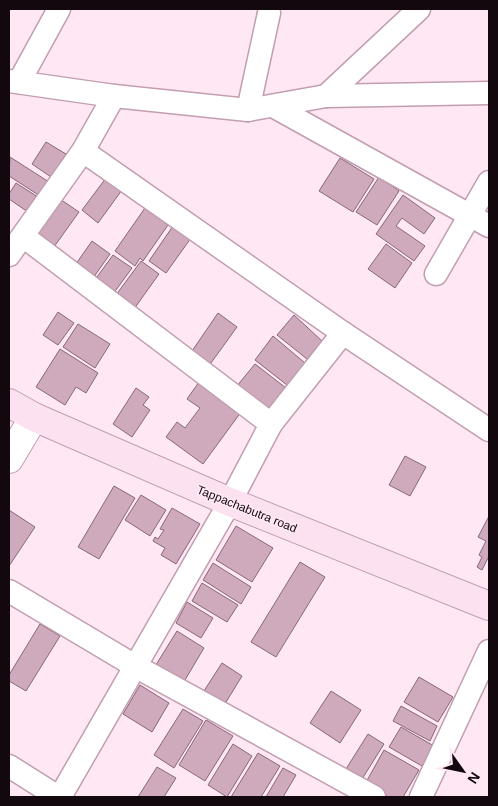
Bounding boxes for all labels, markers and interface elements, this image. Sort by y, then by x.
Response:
street label: Tappachabutra road [195,483,299,535]
north arrow [438,746,488,796]
text: N [464,769,483,787]

